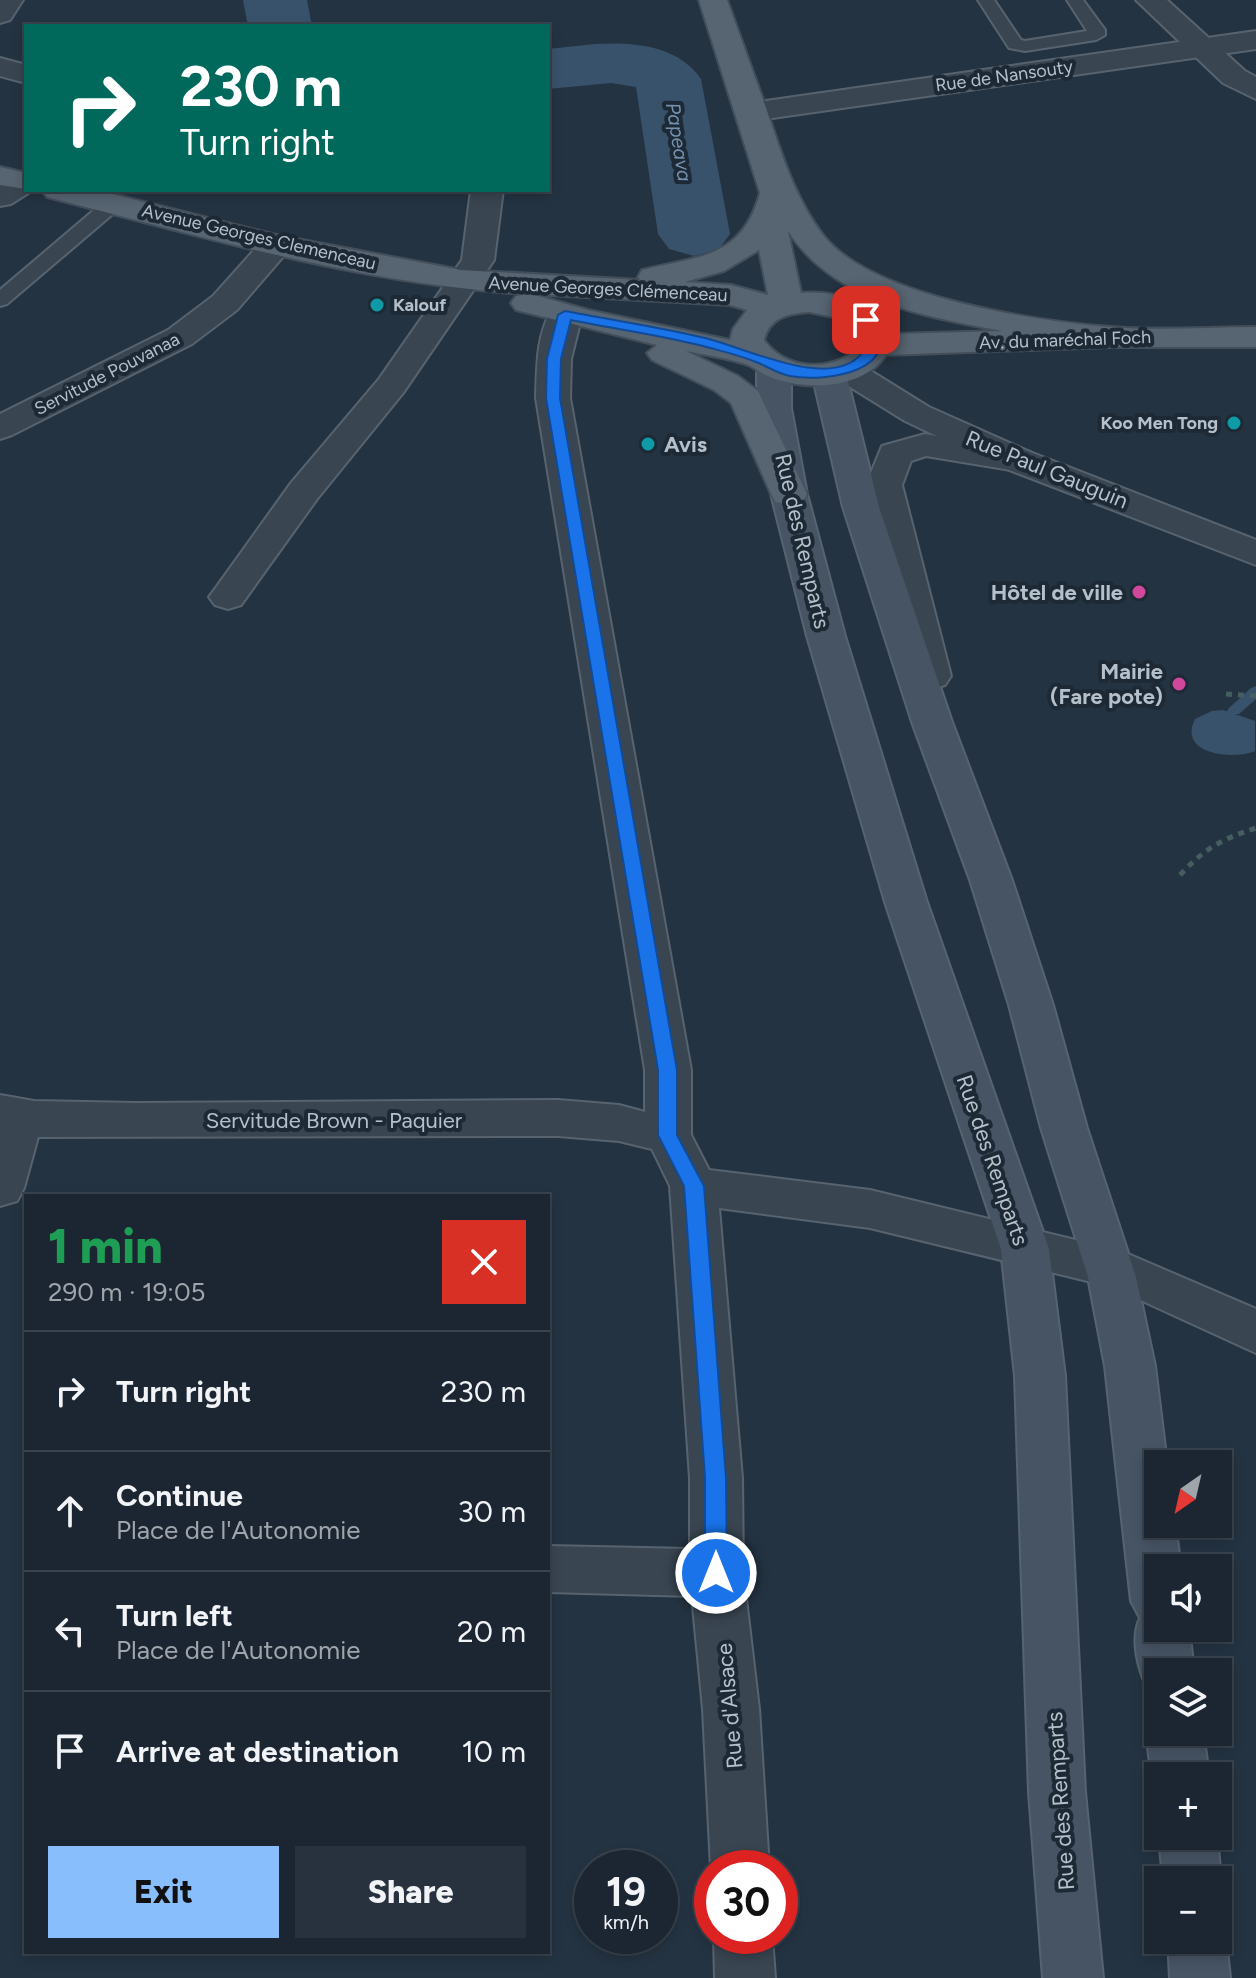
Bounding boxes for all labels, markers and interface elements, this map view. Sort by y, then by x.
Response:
text: 230 m [180,53,342,120]
street label: Rue de Nansouty [934,55,1075,97]
icon: right [48,56,152,160]
water label: Papeava [661,101,697,183]
text: Turn right [180,121,335,164]
street label: Avenue Georges Clemenceau [140,199,378,275]
street label: Avenue Georges Clémenceau [488,272,728,306]
pin [832,286,900,354]
place label: Kalouf [393,294,447,316]
marker: Kalouf [368,296,386,314]
icon: arrive [844,298,888,342]
street label: Av. du maréchal Foch [979,326,1151,354]
street label: Servitude Pouvanaa [31,328,183,420]
place label: Koo Men Tong [1101,412,1218,434]
marker: Koo Men Tong [1225,414,1243,432]
street label: Rue Paul Gauguin [962,425,1132,514]
place label: Avis [664,431,707,458]
marker: Avis [639,435,657,453]
street label: Rue des Remparts [769,451,836,631]
place label: Hôtel de ville [991,579,1123,606]
marker: Hôtel de ville [1130,583,1148,601]
place label: Mairie (Fare pote) [1050,658,1163,710]
marker: Mairie (Fare pote) [1170,675,1188,693]
street label: Rue des Remparts [951,1071,1034,1249]
street label: Servitude Brown - Paquier [206,1107,463,1134]
text: 1 min [48,1217,163,1275]
button: close [442,1220,526,1304]
text: 290 m · 19:05 [48,1276,206,1308]
icon: right [48,1369,92,1413]
text: Turn right [116,1373,251,1410]
text: 230 m [441,1373,526,1410]
north arrow [1144,1450,1232,1538]
map controls [1144,1450,1232,1954]
text: Continue [116,1477,243,1514]
icon: ahead [48,1489,92,1533]
text: 30 m [458,1493,526,1530]
text: Place de l'Autonomie [116,1514,360,1546]
position arrow [674,1531,758,1615]
button: sound [1144,1554,1232,1642]
text: Turn left [116,1597,233,1634]
icon: left [48,1609,92,1653]
text: 20 m [457,1613,526,1650]
text: Place de l'Autonomie [116,1634,360,1666]
street label: Rue d'Alsace [711,1642,748,1770]
button: layers [1144,1658,1232,1746]
street label: Rue des Remparts [1041,1711,1080,1891]
icon: arrive [48,1729,92,1773]
text: Arrive at destination [116,1733,399,1770]
text: 10 m [461,1733,526,1770]
button: + [1144,1762,1232,1850]
button: Exit [48,1846,279,1938]
button: Share [295,1846,526,1938]
speed limit sign: 30 [694,1850,798,1954]
button: − [1144,1866,1232,1954]
text: 19 [606,1868,646,1916]
text: km/h [603,1910,649,1934]

